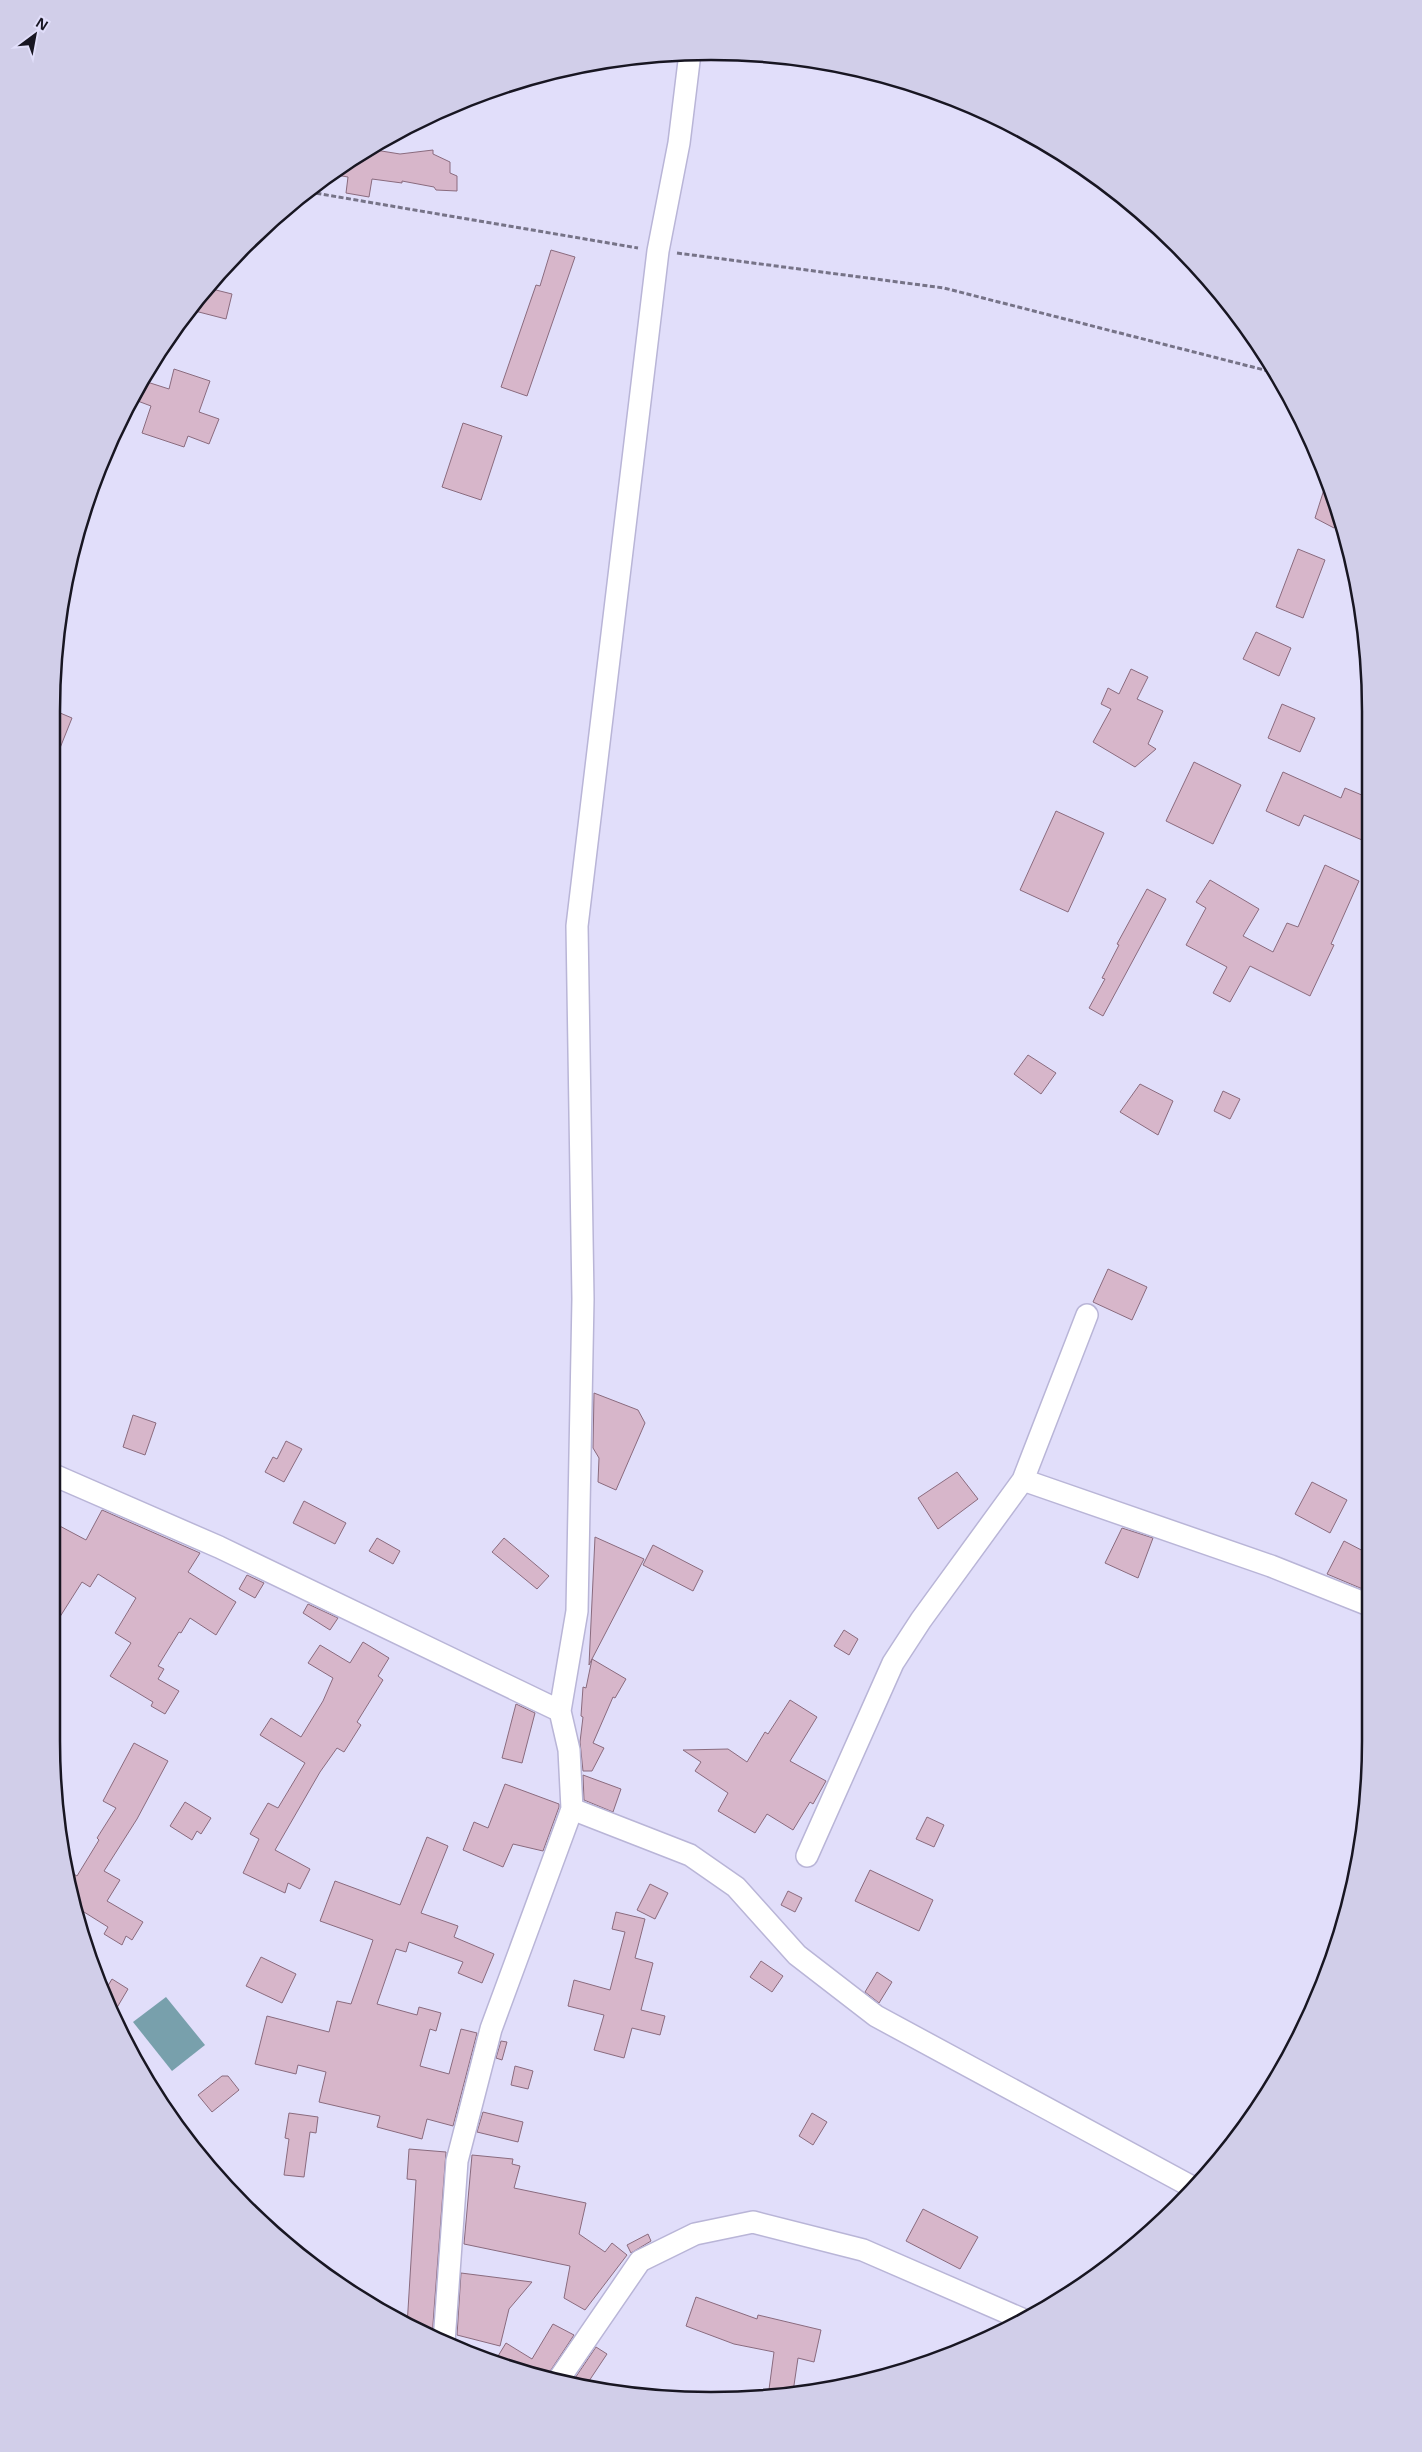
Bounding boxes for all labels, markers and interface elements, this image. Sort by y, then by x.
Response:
north arrow [10,10,60,60]
text: N [32,12,52,35]

